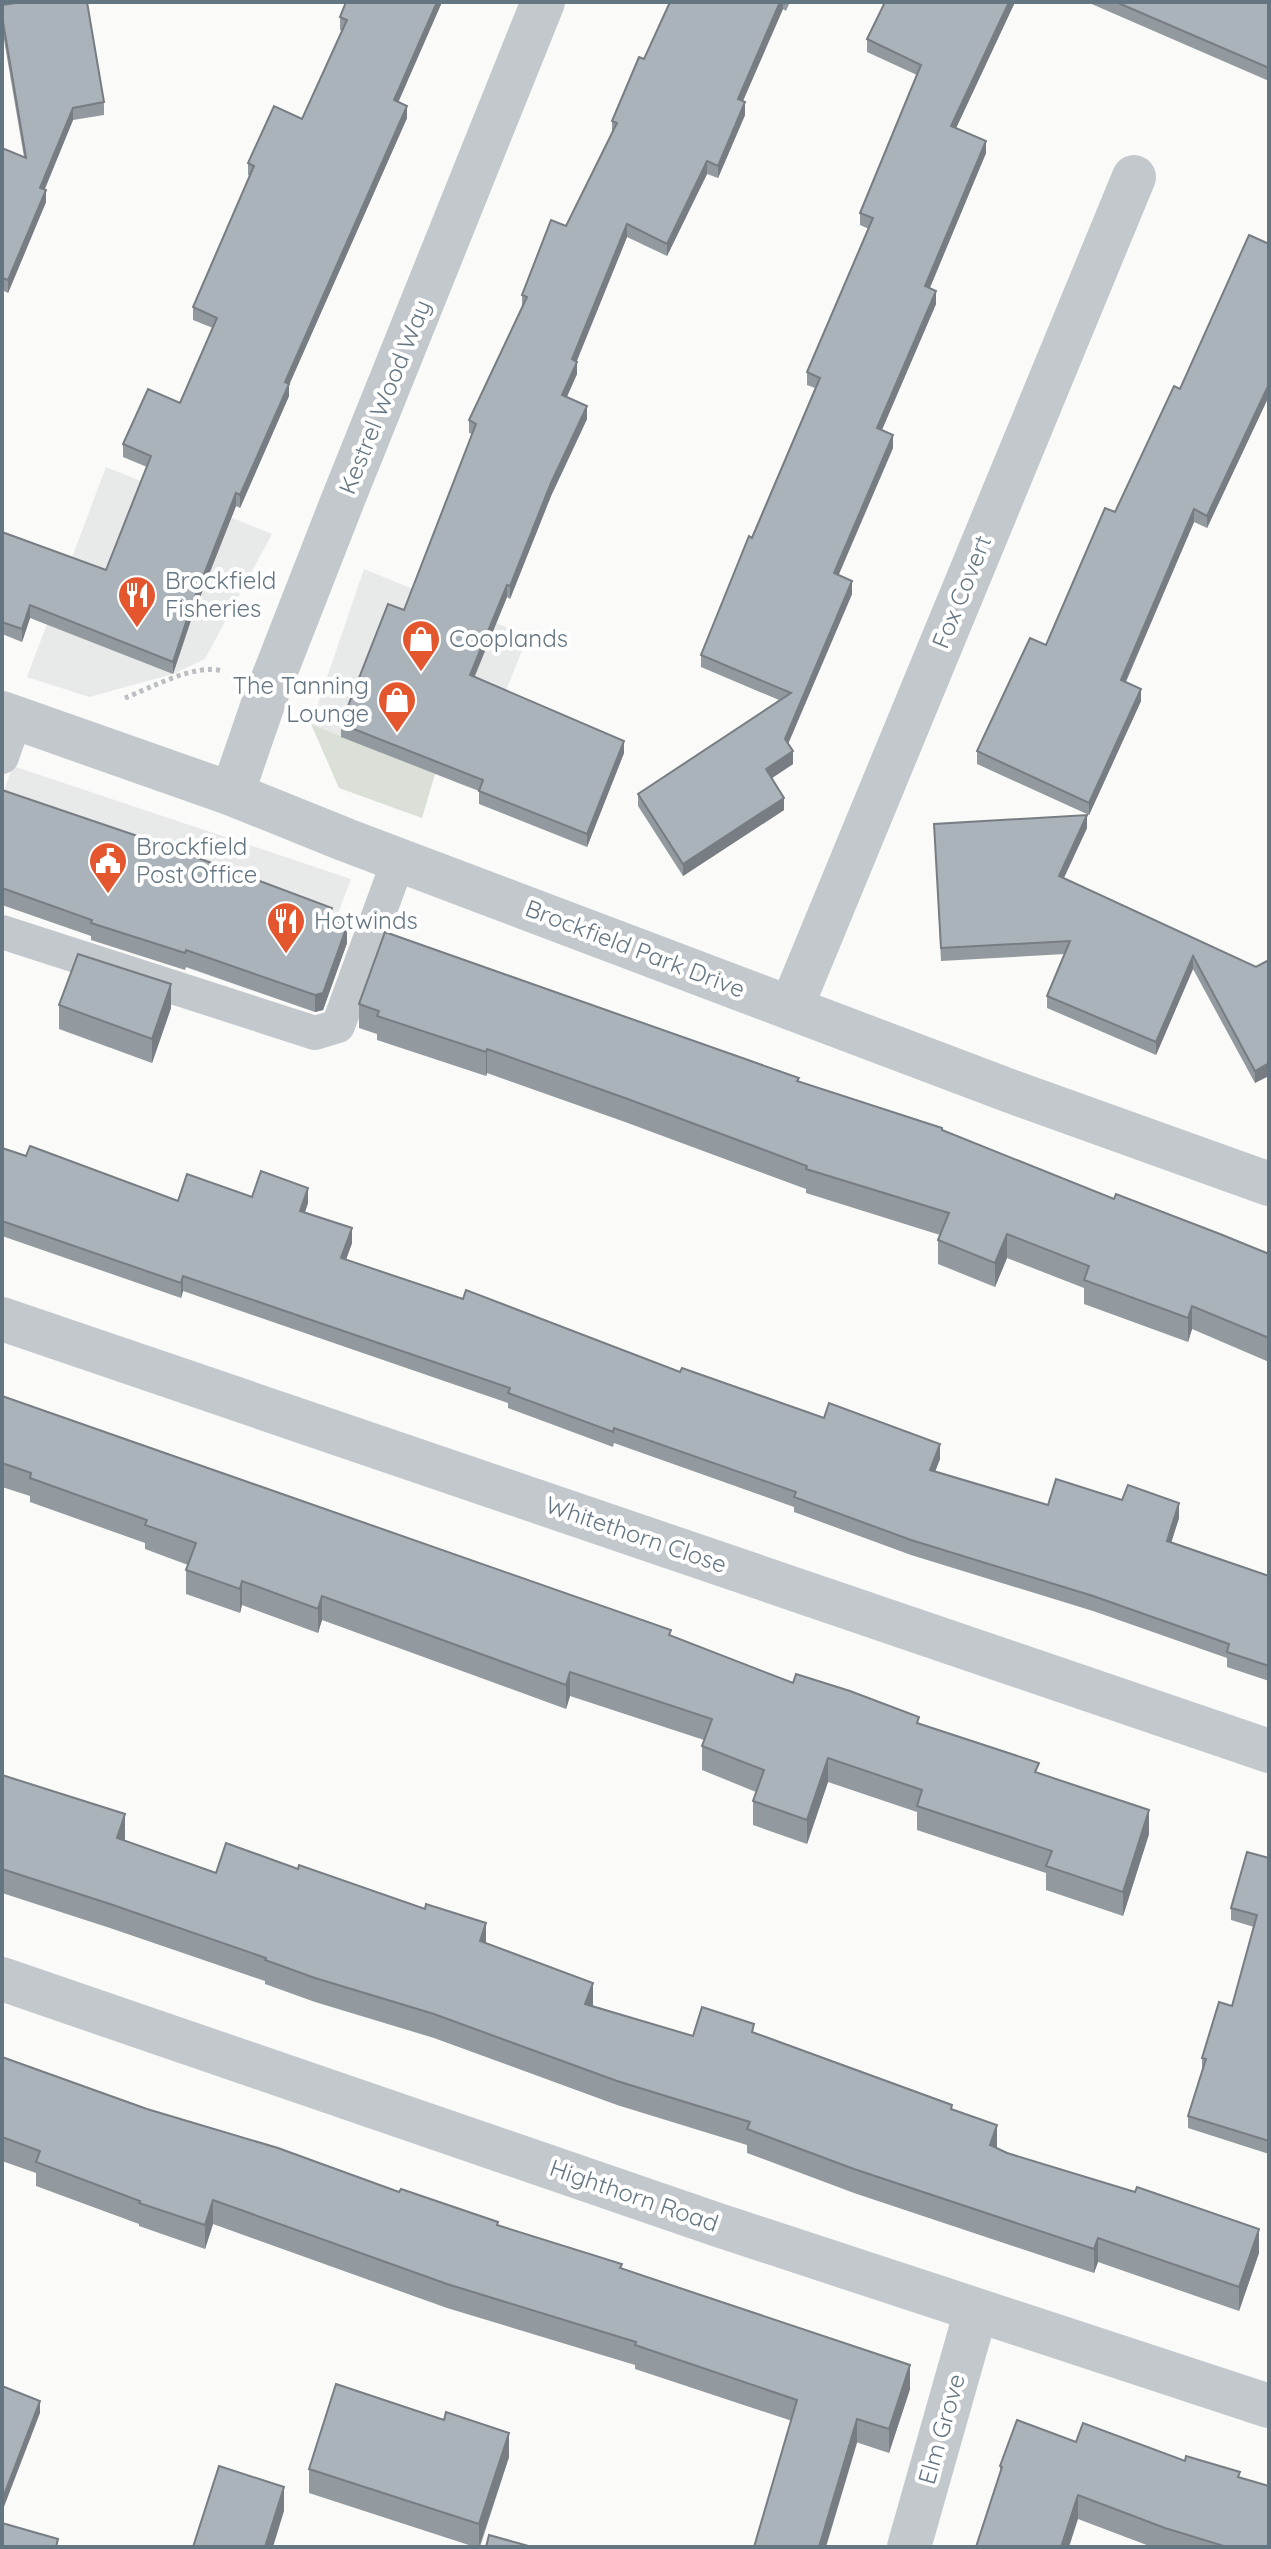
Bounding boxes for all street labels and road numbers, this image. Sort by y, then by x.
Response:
street label: Kestrel Wood Way [331,295,437,498]
street label: Fox Covert [925,531,997,652]
street label: Brockfield Park Drive [521,892,749,1004]
street label: Whitethorn Close [542,1489,731,1579]
street label: Highthorn Road [546,2152,723,2238]
street label: Elm Grove [911,2370,971,2487]

